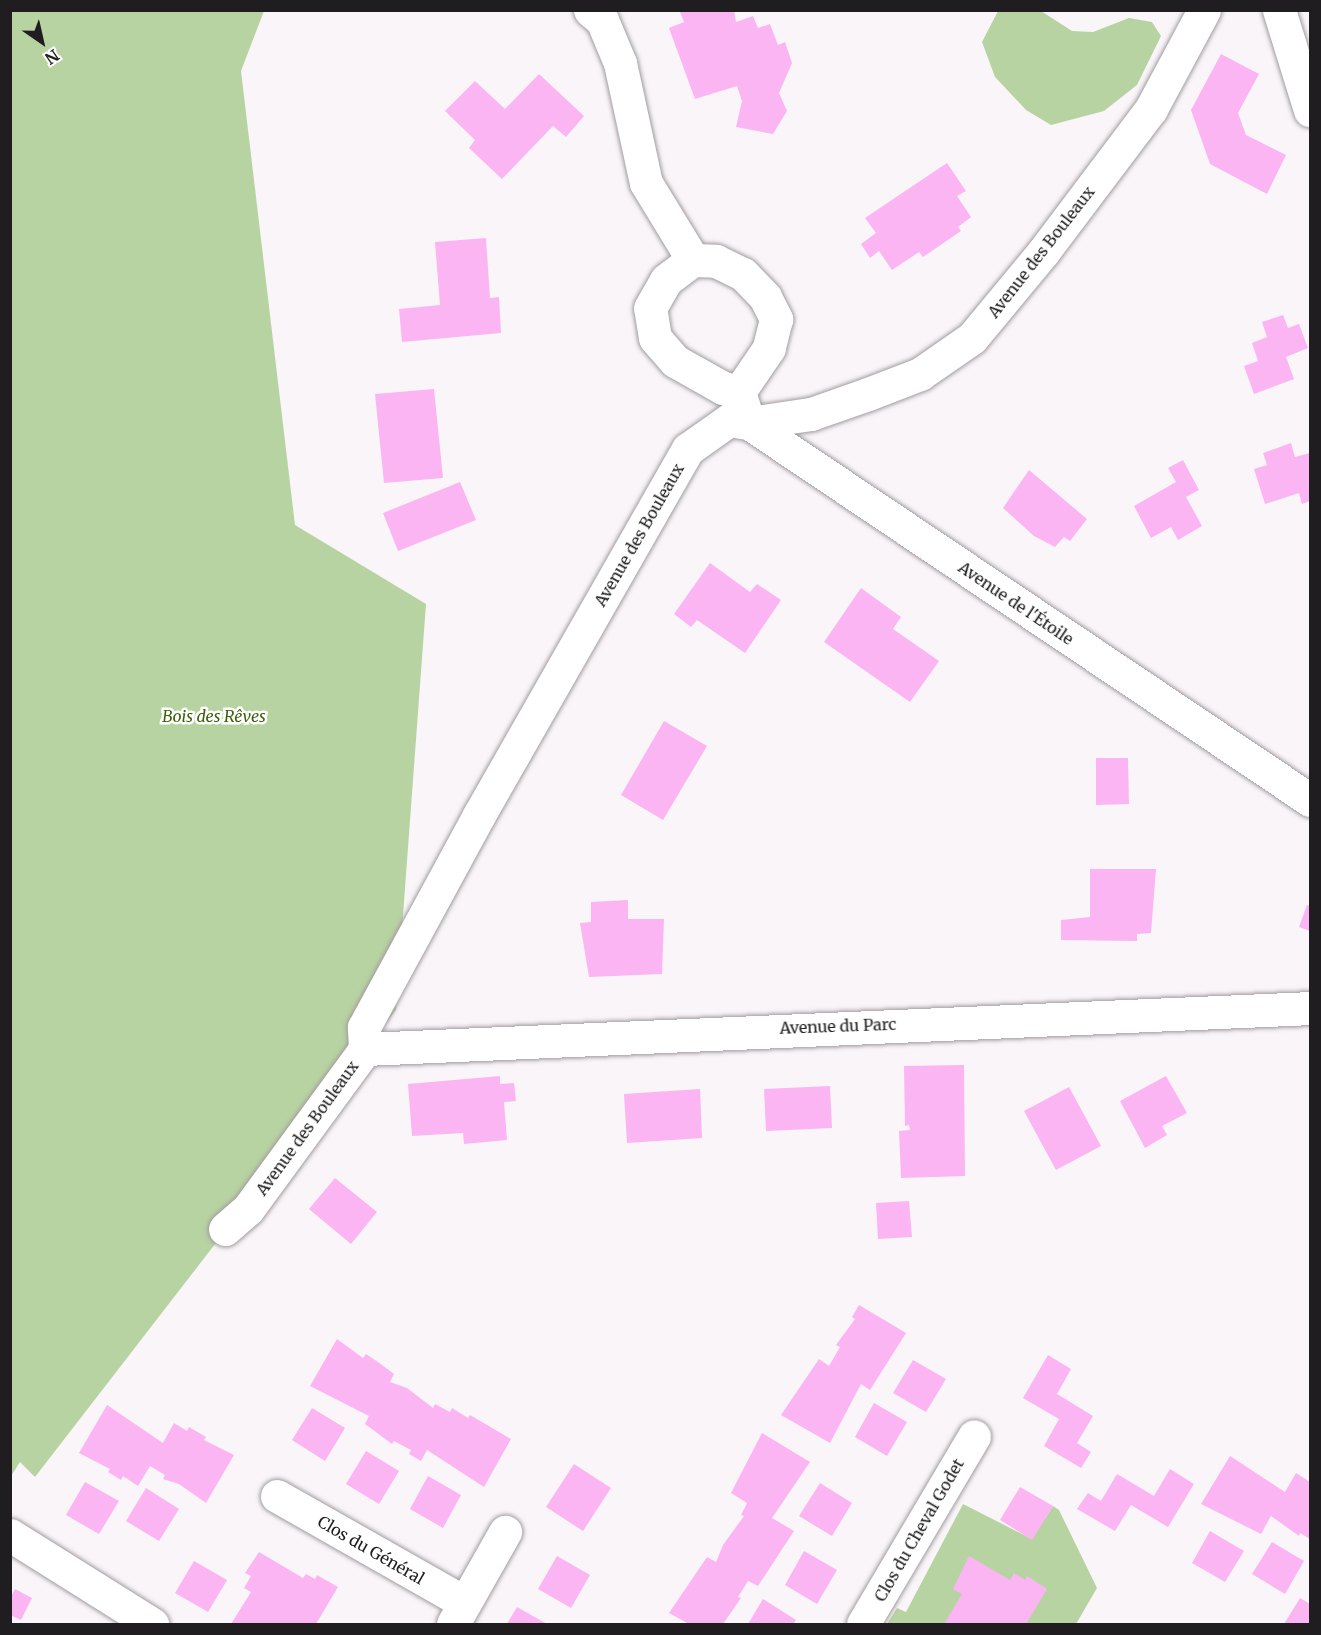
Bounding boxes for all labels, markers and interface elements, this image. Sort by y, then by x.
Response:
north arrow [12,12,72,72]
text: N [41,45,63,69]
street label: Avenue des Bouleaux [984,182,1098,322]
street label: Avenue des Bouleaux [590,460,688,610]
street label: Avenue de l'Étoile [955,557,1077,649]
park label: Bois des Rêves [162,706,266,726]
street label: Avenue du Parc [779,1014,897,1038]
street label: Avenue des Bouleaux [252,1057,362,1199]
street label: Clos du Cheval Godet [870,1455,968,1605]
street label: Clos du Général [314,1512,428,1588]

